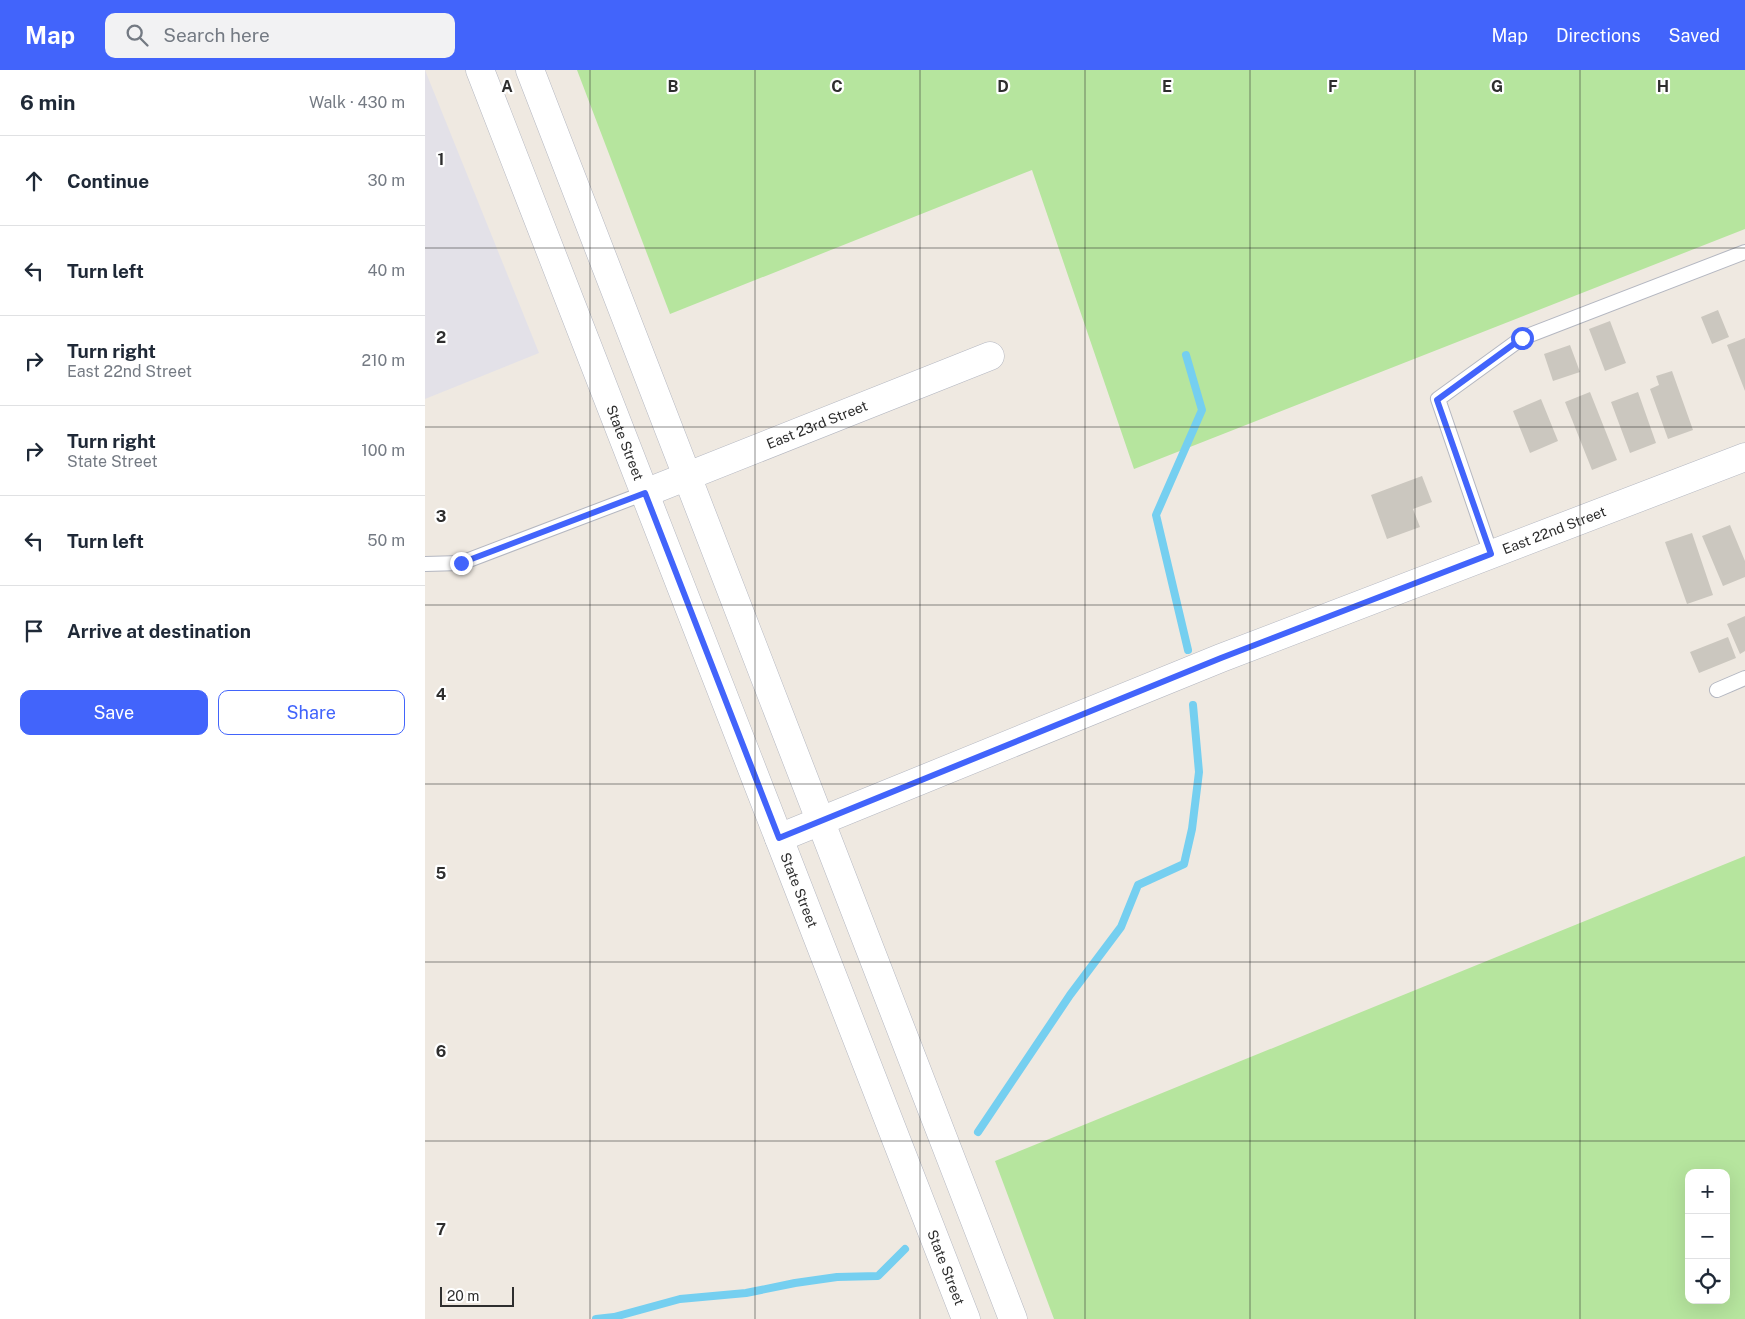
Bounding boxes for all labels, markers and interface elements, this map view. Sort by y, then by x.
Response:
search box [105,13,455,58]
text: Map [25,21,75,49]
icon: search [123,21,151,49]
text: Search here [163,24,270,46]
text: Map [1491,25,1528,46]
text: Directions [1556,25,1641,46]
text: Saved [1669,25,1720,46]
text: A [501,77,513,96]
text: B [668,77,679,96]
text: C [831,77,843,96]
text: D [997,77,1009,96]
text: E [1162,77,1172,96]
text: F [1328,77,1338,96]
text: G [1491,77,1503,96]
text: H [1657,77,1669,96]
text: 6 min [20,90,76,115]
text: Walk · 430 m [309,93,405,112]
text: 1 [438,150,444,169]
icon: ahead [20,167,48,195]
text: Continue [67,170,149,192]
text: 30 m [368,171,405,190]
icon: left [20,257,48,285]
text: Turn left [67,260,144,282]
text: 40 m [367,261,405,280]
route start [1511,327,1534,350]
text: 2 [436,328,446,347]
text: Turn right [67,340,156,362]
icon: right [20,347,48,375]
text: 210 m [361,351,405,370]
text: East 22nd Street [67,362,192,381]
street label: East 23rd Street [764,397,870,452]
street label: State Street [603,403,647,483]
text: Turn right [67,430,156,452]
icon: right [20,437,48,465]
text: 100 m [361,441,405,460]
text: State Street [67,452,158,471]
street label: East 22nd Street [1500,503,1608,557]
text: 3 [436,507,446,526]
icon: left [20,527,48,555]
text: Turn left [67,530,144,552]
text: 50 m [367,531,405,550]
route end [450,552,473,575]
icon: arrive [20,617,48,645]
text: Arrive at destination [67,620,251,642]
text: 4 [436,685,447,704]
button: Save [20,690,208,735]
button: Share [218,690,405,735]
street label: State Street [777,850,821,930]
text: 5 [436,864,447,883]
text: 6 [436,1042,446,1061]
map controls [1685,1169,1730,1304]
button: + [1685,1169,1730,1214]
button: − [1685,1214,1730,1259]
text: 7 [436,1220,446,1239]
street label: State Street [924,1228,968,1307]
button: locate [1685,1259,1730,1304]
scale bar [440,1284,514,1307]
text: 20 m [447,1288,479,1304]

